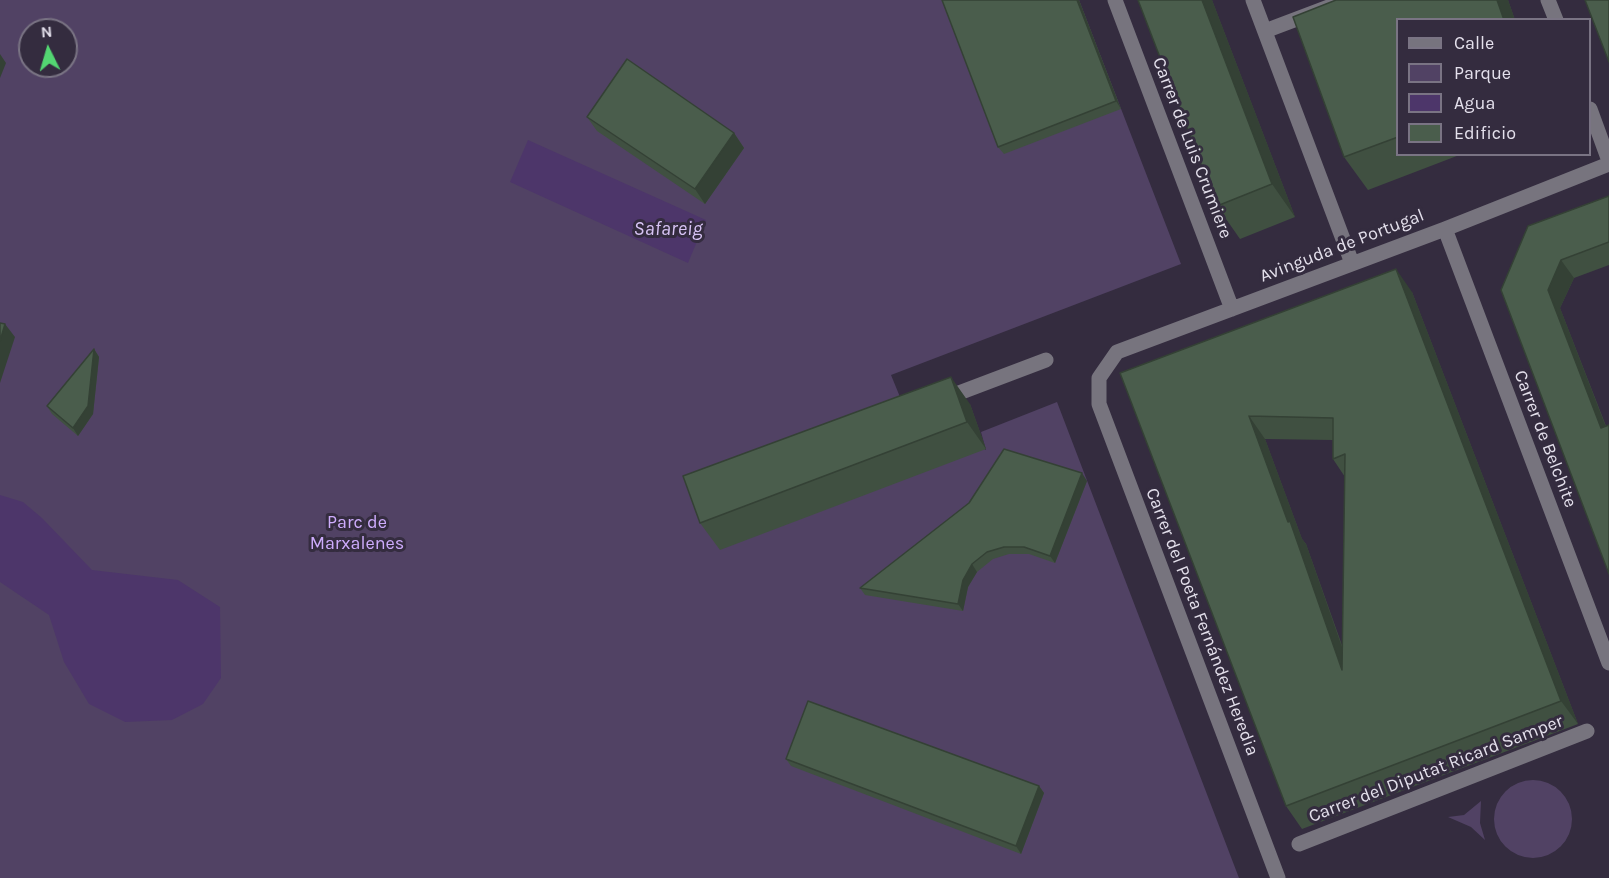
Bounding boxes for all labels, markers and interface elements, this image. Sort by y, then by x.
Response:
north arrow [18,18,78,78]
legend [1396,18,1591,156]
text: N [40,22,53,42]
text: Calle [1454,32,1494,54]
street label: Carrer de Luis Crumiere [1147,54,1237,242]
text: Parque [1454,62,1511,84]
text: Agua [1454,92,1495,114]
text: Edificio [1454,122,1516,144]
street label: Avinguda de Portugal [1257,205,1427,287]
water label: Safareig [634,217,702,241]
street label: Carrer de Belchite [1509,367,1581,511]
street label: Carrer del Poeta Fernández Heredia [1141,485,1263,759]
park label: Parc de Marxalenes [310,512,404,554]
street label: Carrer del Diputat Ricard Samper [1306,710,1566,828]

